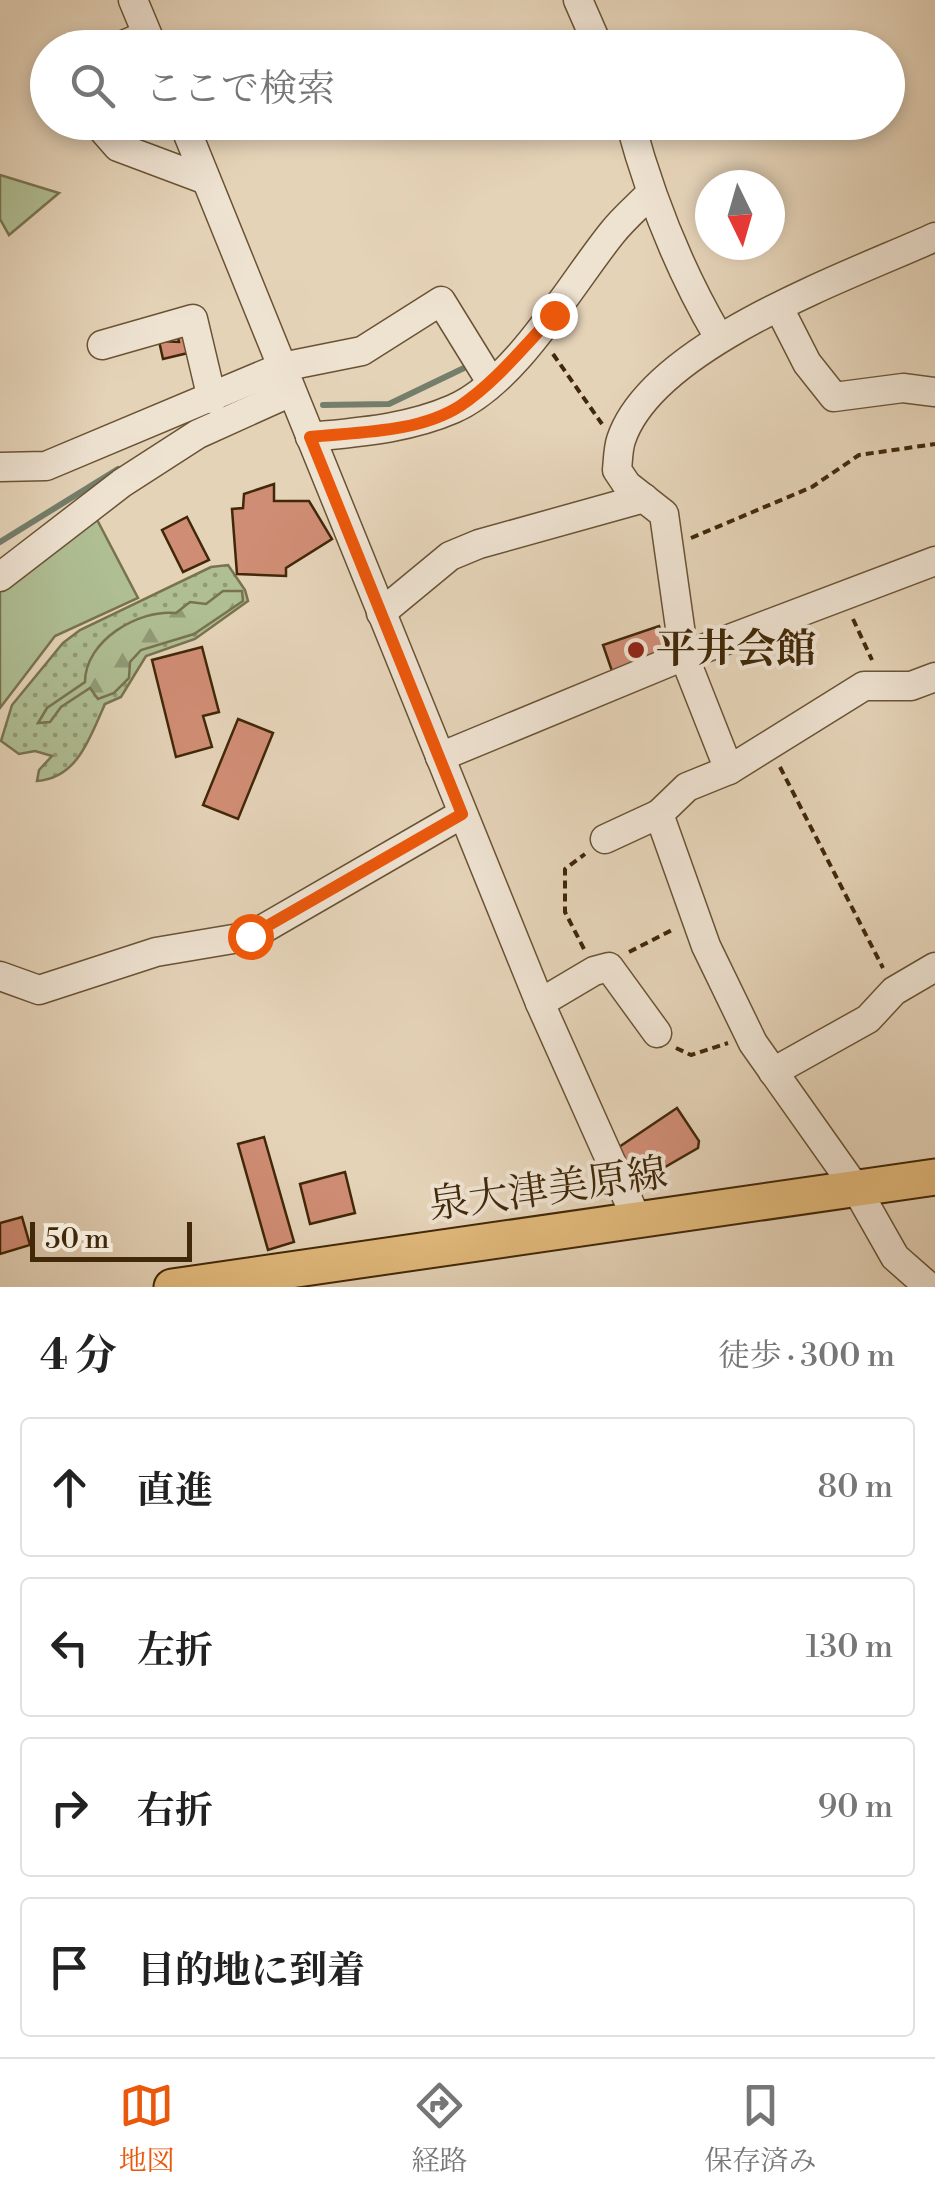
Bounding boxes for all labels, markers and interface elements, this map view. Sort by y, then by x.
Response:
search box [30,30,905,140]
icon: search [65,58,120,113]
text: ここで検索 [145,66,335,113]
north arrow [695,170,785,260]
route end [532,293,578,339]
place label: 平井会館 [656,625,816,675]
marker: 平井会館 [625,639,647,661]
route start [228,914,274,960]
street label: 泉大津美原線 [426,1149,670,1231]
scale bar [30,1217,192,1262]
text: 50 m [45,1222,109,1257]
text: 4 分 [40,1330,117,1383]
text: 徒歩 · 300 m [718,1336,895,1376]
icon: ahead [42,1460,97,1515]
text: 80 m [818,1467,893,1507]
text: 直進 [137,1468,213,1515]
icon: left [42,1620,97,1675]
text: 130 m [806,1627,893,1667]
text: 左折 [137,1628,213,1675]
icon: right [42,1780,97,1835]
text: 90 m [818,1787,893,1827]
text: 右折 [137,1788,213,1835]
icon: arrive [42,1940,97,1995]
text: 目的地に到着 [137,1948,365,1995]
tab: 地図 [118,2078,175,2179]
tab: 経路 [411,2078,468,2179]
tab: 保存済み [704,2078,817,2179]

